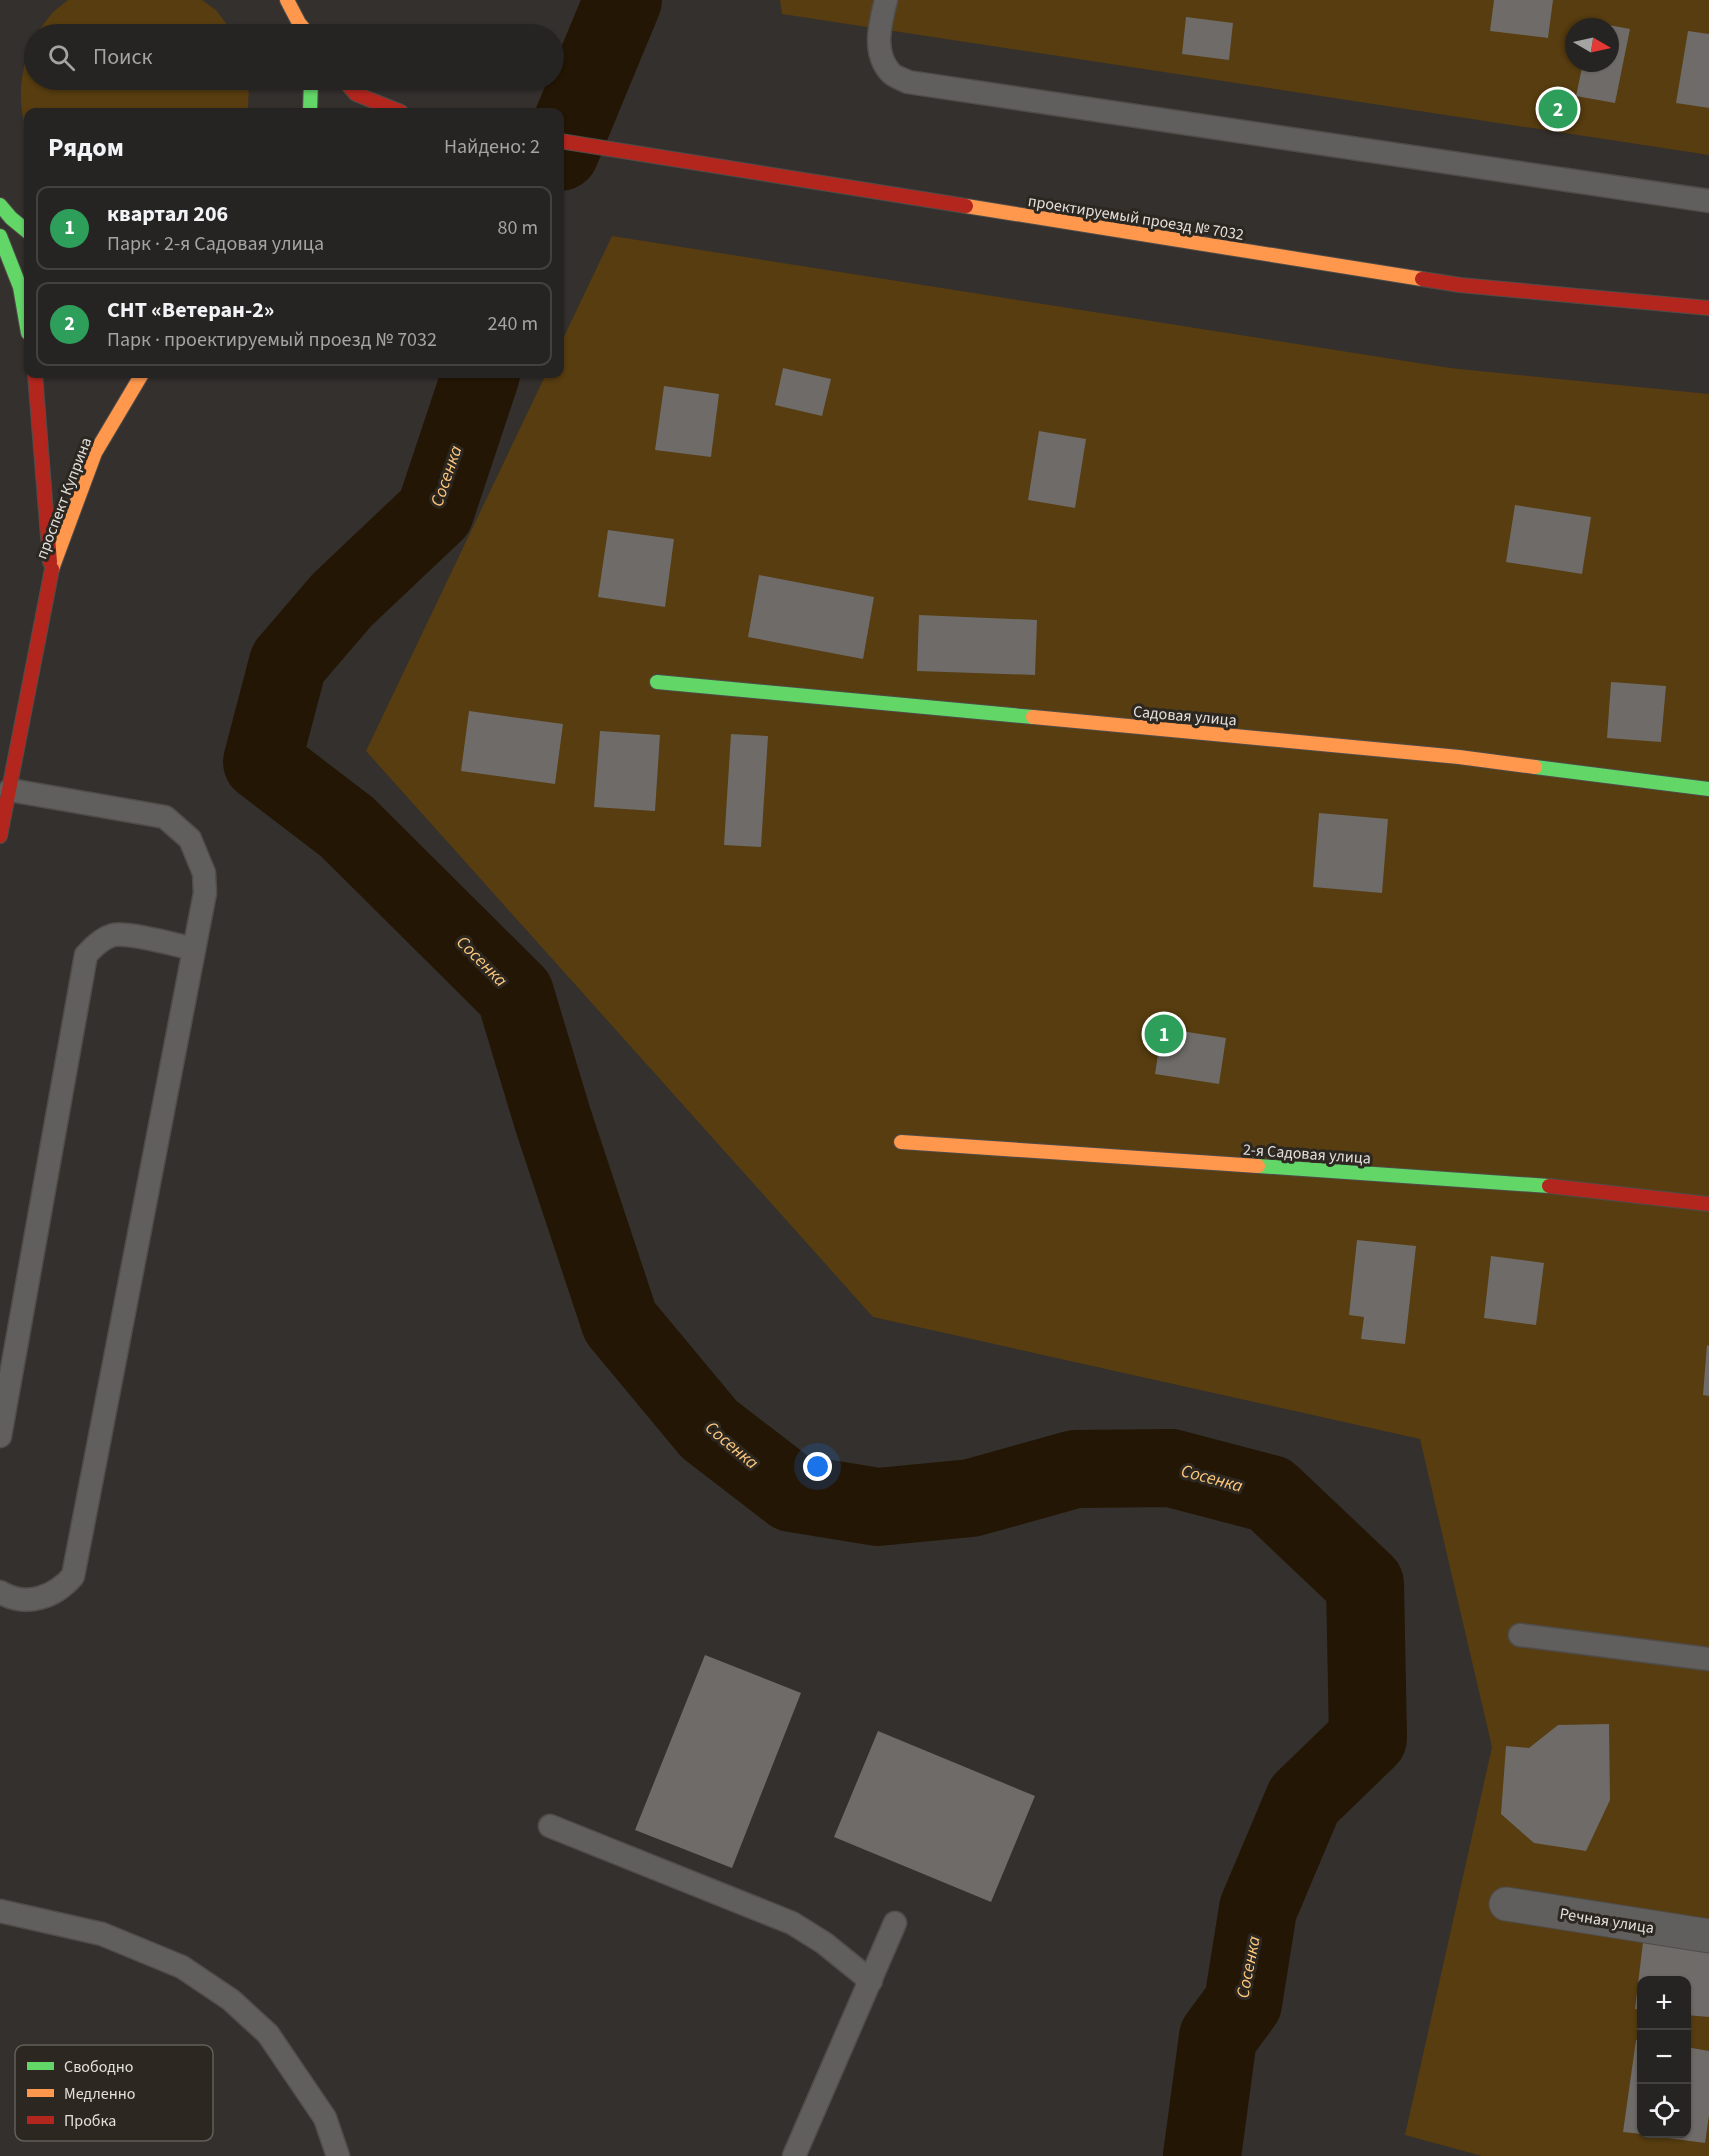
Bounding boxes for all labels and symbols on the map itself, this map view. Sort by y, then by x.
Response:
north arrow [1565,18,1619,72]
pin: 2 [1538,86,1578,132]
street label: проектируемый проезд № 7032 [1026,190,1245,246]
street label: проспект Куприна [31,434,97,563]
water label: Сосенка [424,442,469,510]
street label: Садовая улица [1132,701,1238,731]
water label: Сосенка [451,930,513,993]
pin: 1 [1144,1012,1184,1056]
street label: 2-я Садовая улица [1242,1139,1372,1169]
water label: Сосенка [700,1416,764,1475]
your location [803,1452,832,1481]
water label: Сосенка [1178,1458,1246,1499]
street label: Речная улица [1558,1903,1656,1939]
water label: Сосенка [1230,1934,1267,2000]
legend [15,2045,213,2141]
text: Свободно [64,2056,134,2078]
text: Медленно [64,2083,135,2105]
text: Пробка [64,2110,116,2132]

